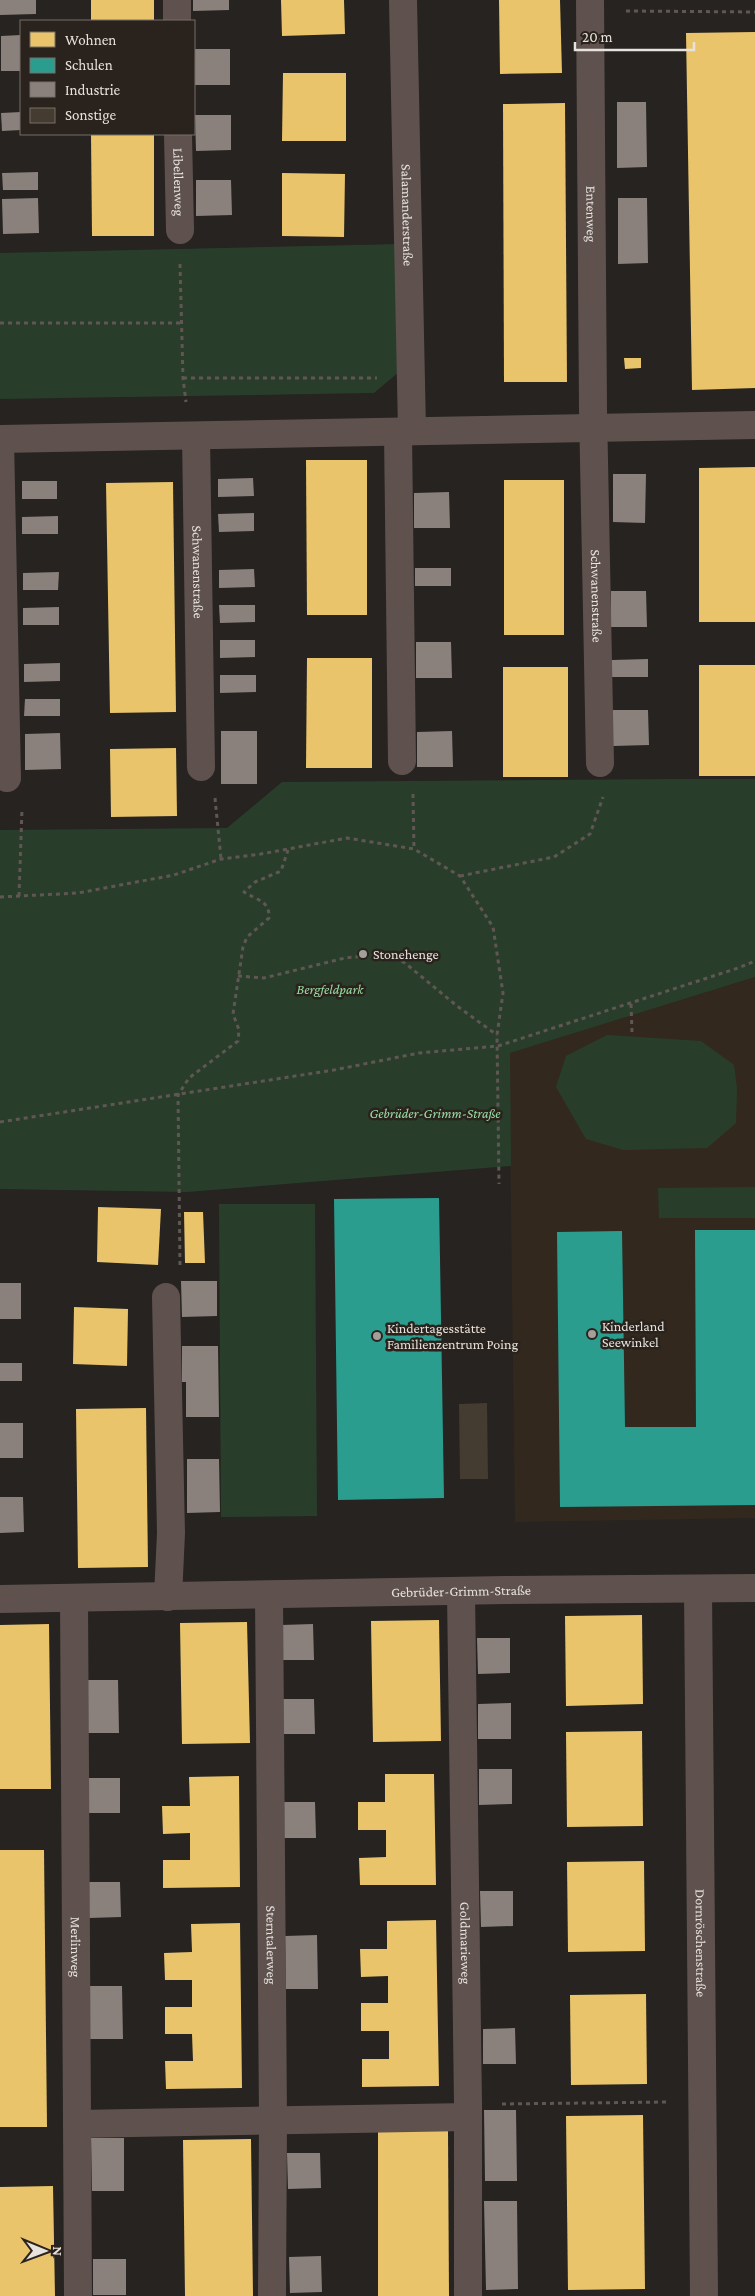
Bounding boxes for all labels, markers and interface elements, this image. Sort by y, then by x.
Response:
legend [20,20,195,135]
scale bar [575,20,694,52]
text: 20 m [582,29,613,45]
text: Wohnen [65,32,116,48]
text: Schulen [65,57,113,73]
text: Industrie [65,82,121,98]
text: Sonstige [65,107,116,124]
street label: Libellenweg [170,148,188,216]
street label: Salamanderstraße [398,164,417,266]
street label: Entenweg [583,186,600,242]
street label: Schwanenstraße [189,525,207,619]
street label: Schwanenstraße [588,549,606,643]
place label: Stonehenge [373,946,439,962]
marker: Stonehenge [357,948,369,960]
park label: Bergfeldpark [297,981,364,997]
park label: Gebrüder-Grimm-Straße [369,1105,501,1121]
place label: Kinderland Seewinkel [602,1318,665,1350]
place label: Kindertagesstätte Familienzentrum Poing [387,1320,518,1352]
marker: Kinderland Seewinkel [586,1328,598,1340]
marker: Kindertagesstätte Familienzentrum Poing [371,1330,383,1342]
street label: Gebrüder-Grimm-Straße [391,1582,531,1600]
street label: Dornröschenstraße [693,1889,709,1997]
street label: Goldmarieweg [457,1902,474,1985]
street label: Sterntalerweg [263,1906,280,1985]
street label: Merlinweg [68,1917,84,1978]
north arrow [20,2226,70,2276]
text: N [50,2246,66,2257]

